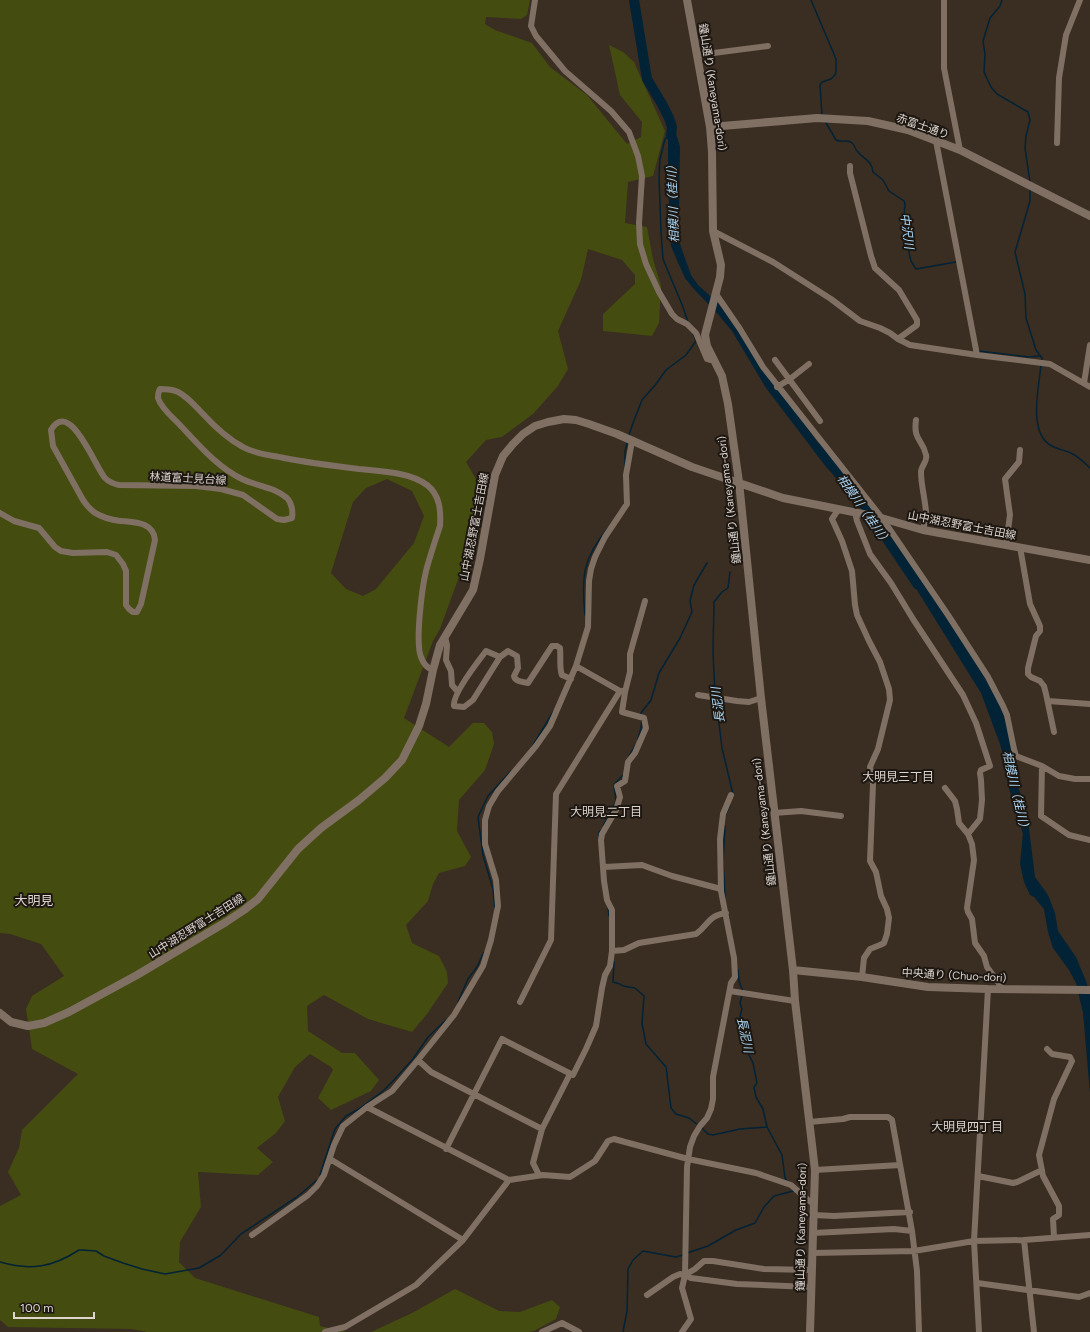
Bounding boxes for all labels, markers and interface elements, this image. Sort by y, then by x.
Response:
street label: 鐘山通り (Kaneyama-dori) [696,23,729,152]
street label: 赤富士通り [895,111,951,142]
water label: 相模川（桂川） [665,159,681,243]
water label: 中沢川 [898,212,916,252]
street label: 鐘山通り (Kaneyama-dori) [715,435,744,565]
street label: 林道富士見台線 [149,470,227,487]
street label: 山中湖忍野富士吉田線 [458,472,491,582]
water label: 相模川（桂川） [834,472,894,548]
street label: 山中湖忍野富士吉田線 [907,509,1017,542]
water label: 長泥川 [709,684,727,724]
water label: 相模川（桂川） [1000,749,1032,835]
street label: 鐘山通り (Kaneyama-dori) [750,757,779,887]
district label: 大明見三丁目 [862,770,934,784]
district label: 大明見二丁目 [570,805,642,819]
street label: 山中湖忍野富士吉田線 [146,892,246,961]
district label: 大明見 [14,893,54,908]
street label: 中央通り (Chuo-dori) [901,966,1007,985]
water label: 長泥川 [734,1016,756,1056]
district label: 大明見四丁目 [931,1120,1003,1134]
street label: 鐘山通り (Kaneyama-dori) [794,1162,809,1291]
scale bar [14,1294,94,1320]
text: 100 m [20,1301,54,1315]

